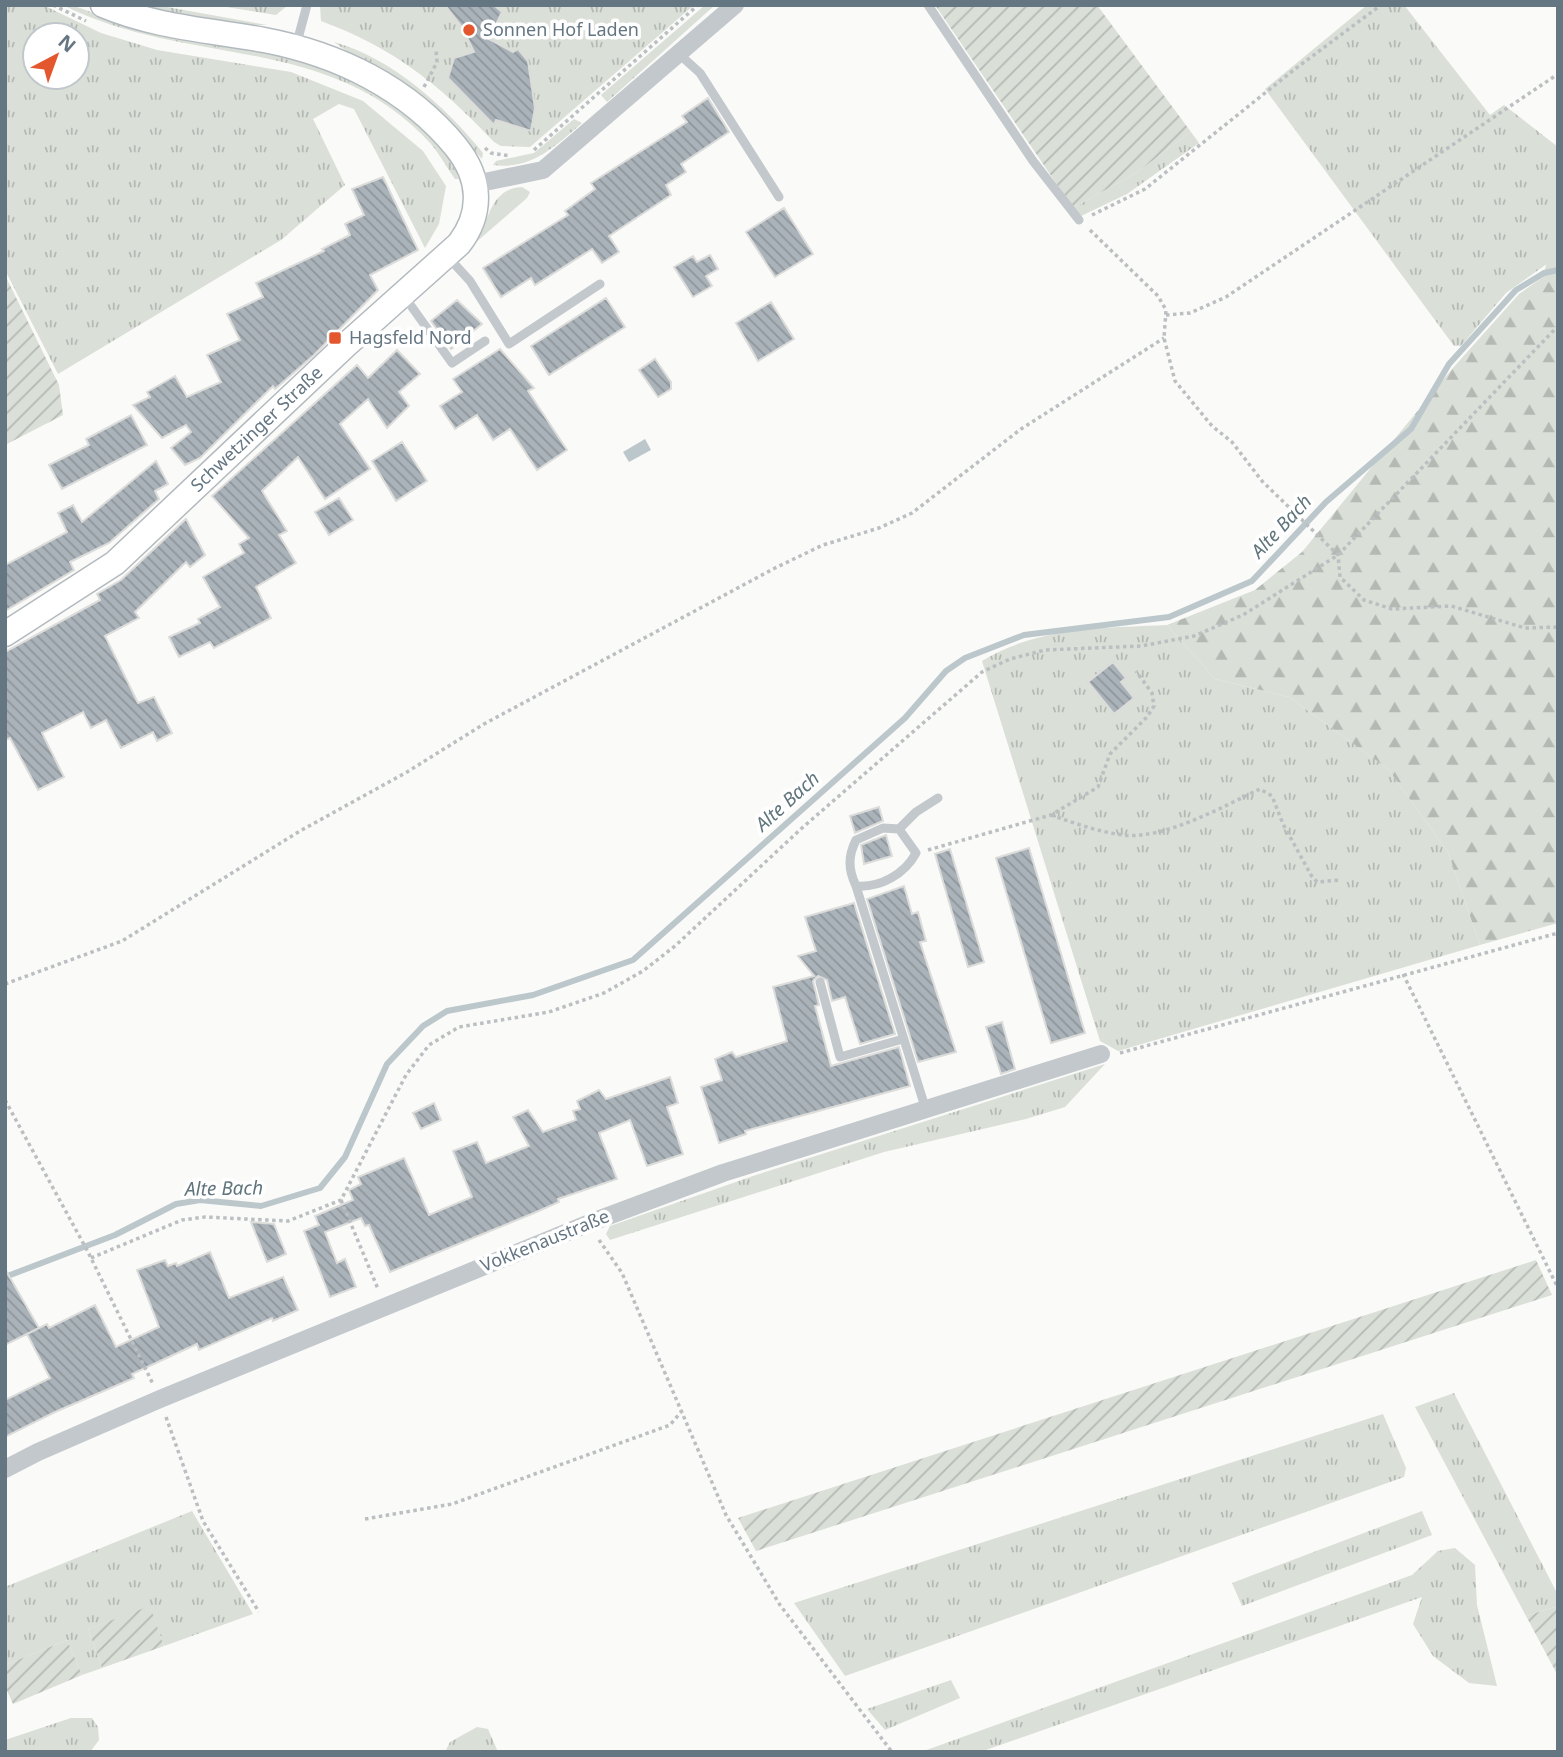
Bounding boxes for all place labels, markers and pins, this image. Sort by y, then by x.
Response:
place label: Sonnen Hof Laden [483,17,639,41]
marker: Sonnen Hof Laden [461,22,477,38]
place label: Hagsfeld Nord [349,325,472,349]
marker: Hagsfeld Nord [327,330,343,346]

